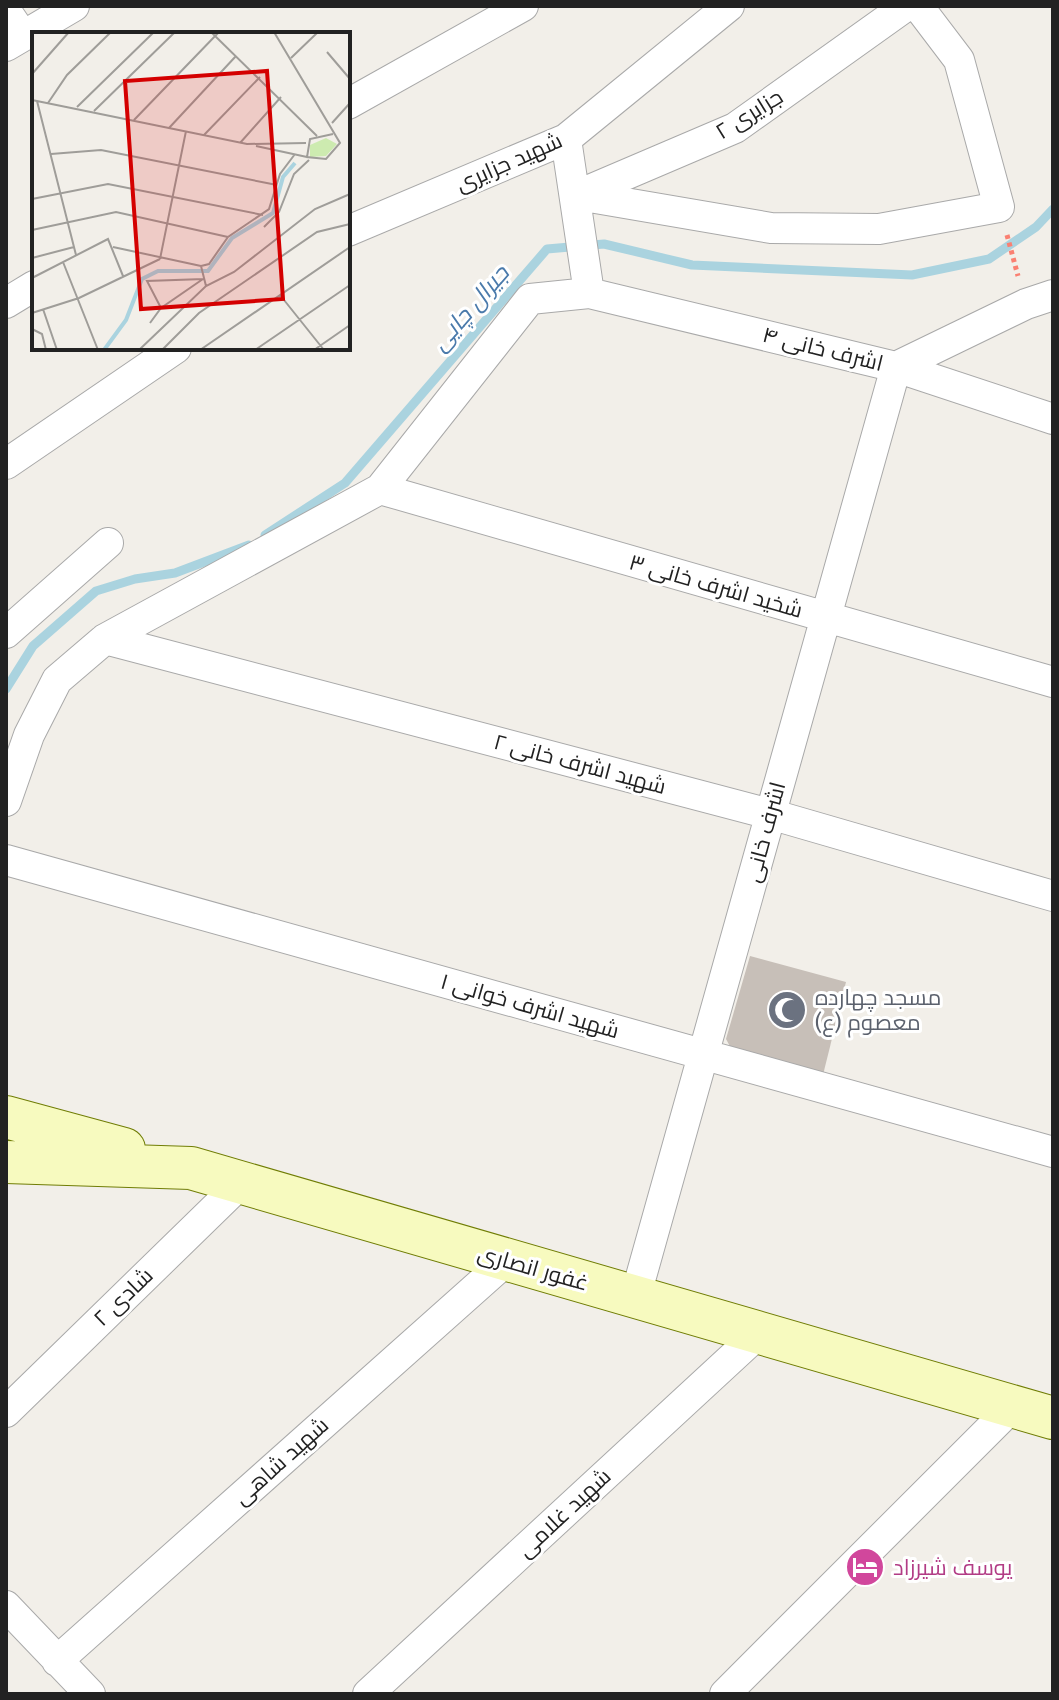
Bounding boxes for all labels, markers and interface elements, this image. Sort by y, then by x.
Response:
inset map [32,32,350,350]
street label: جزایری ۲ [710,83,788,145]
street label: شهید جزایری [452,127,566,197]
water label: جیرال چایی [425,258,517,358]
street label: اشرف خانی ۴ [760,321,886,377]
street label: شخید اشرف خانی ۳ [626,548,806,624]
street label: شهید اشرف خانی ۲ [491,728,669,800]
street label: اشرف خانی [739,779,791,885]
street label: شهید اشرف خوانی ۱ [438,968,622,1044]
place label: مسجد چهارده معصوم (ع) [815,984,941,1038]
mosque icon: مسجد چهارده معصوم (ع) [766,989,808,1031]
street label: غفور انصاری [475,1239,591,1297]
street label: شادی ۲ [88,1262,158,1332]
street label: شهید شاهی [228,1411,334,1511]
street label: شهید غلامی [512,1463,616,1563]
hotel icon: یوسف شیرزاد [844,1546,886,1588]
place label: یوسف شیرزاد [893,1554,1013,1581]

